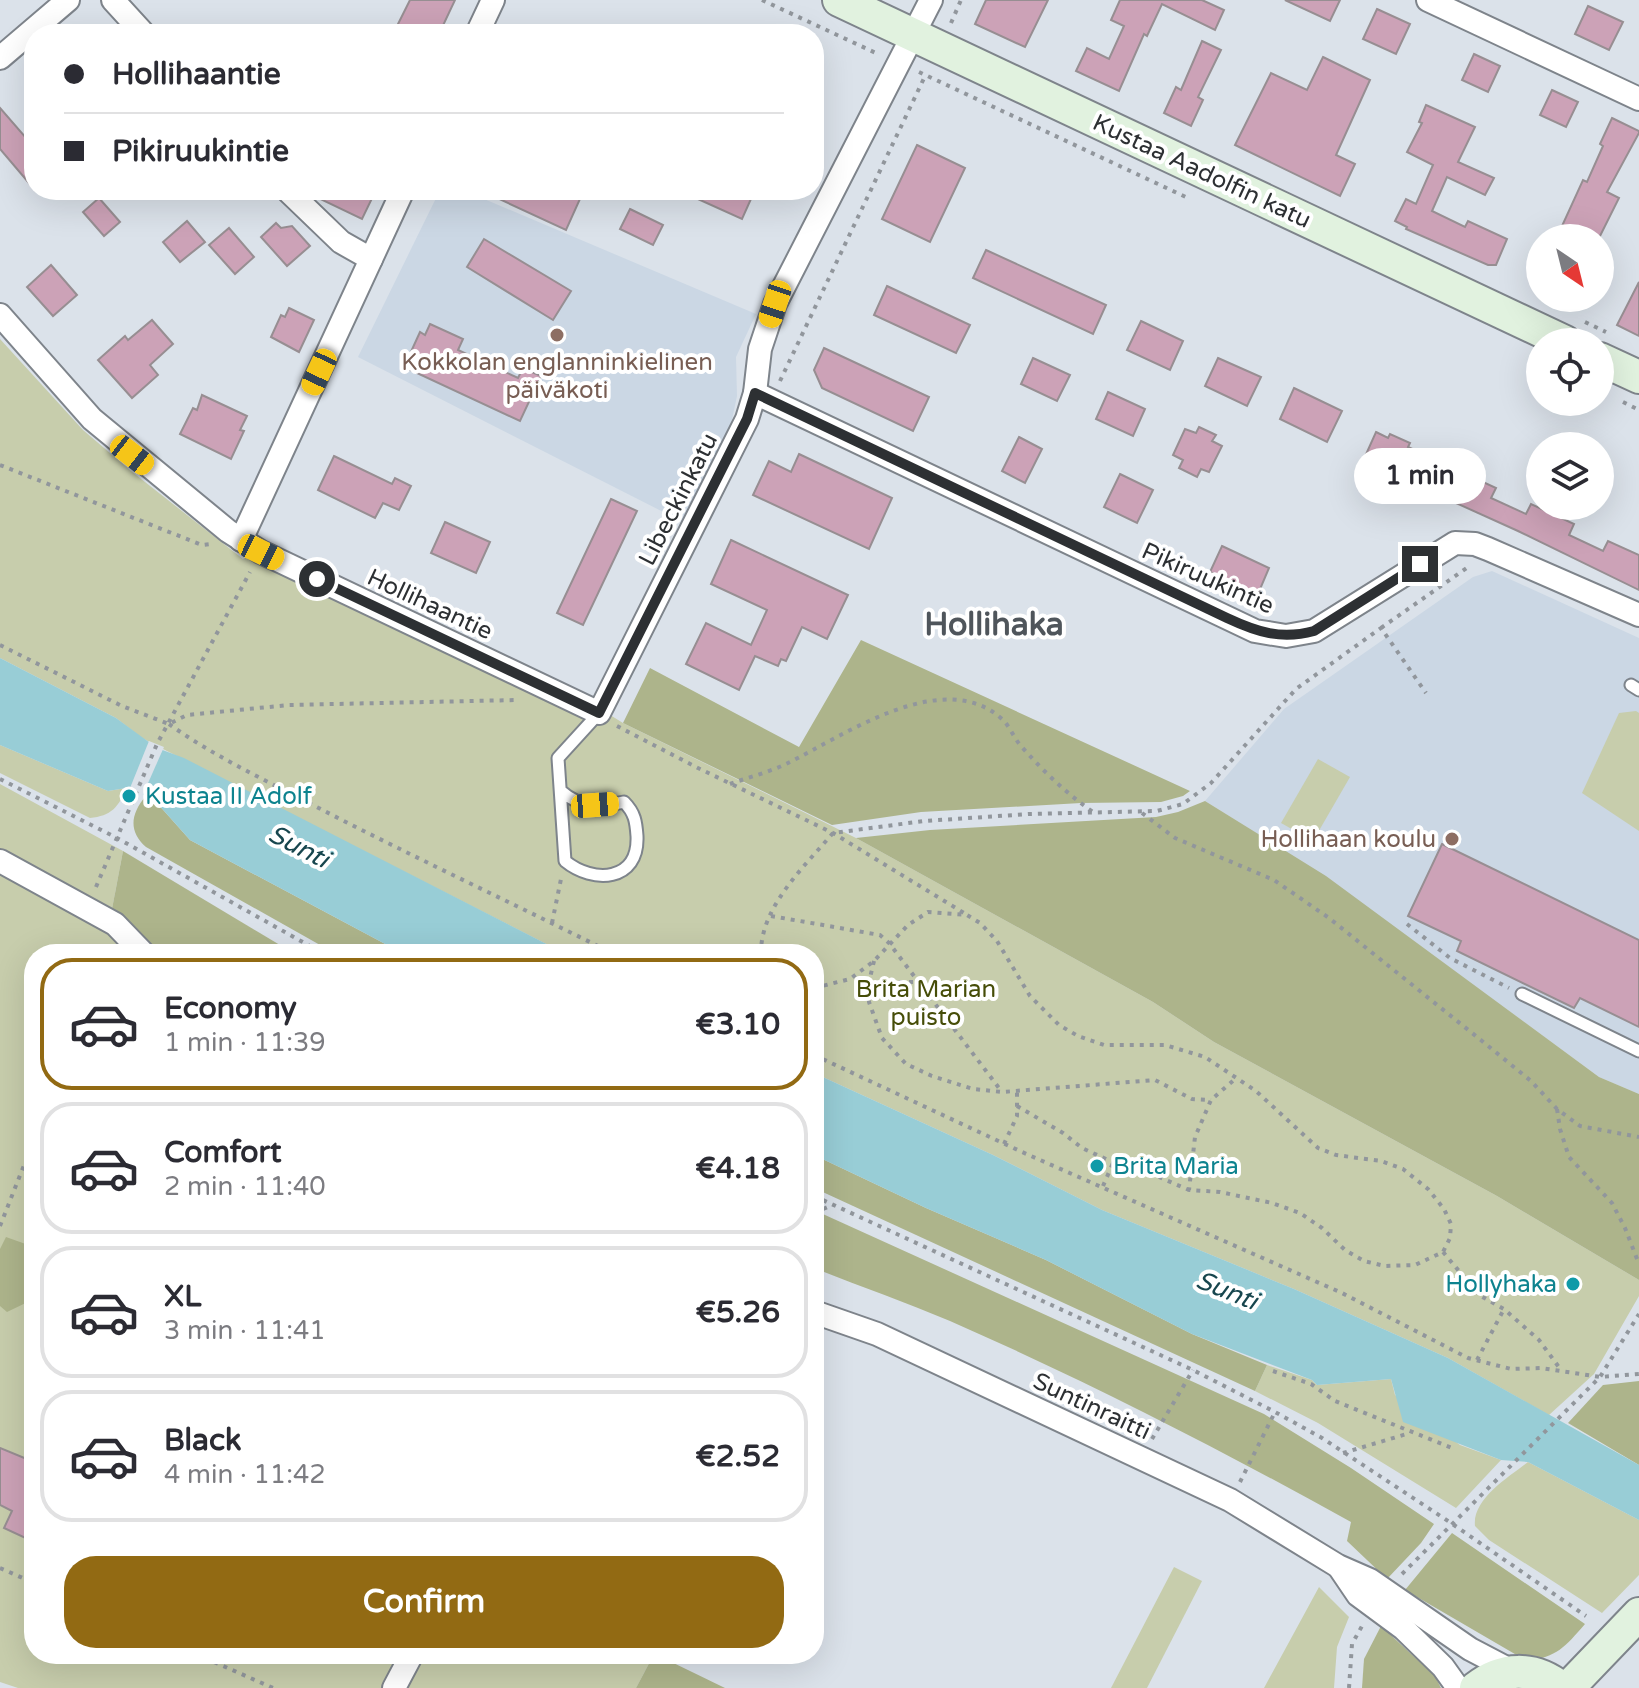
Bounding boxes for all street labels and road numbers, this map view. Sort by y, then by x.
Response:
street label: Kustaa Aadolfin katu [1088,108,1316,235]
street label: Libeckinkatu [633,428,724,570]
street label: Pikiruukintie [1137,536,1278,620]
street label: Hollihaantie [363,563,497,646]
street label: Suntinraitti [1028,1367,1155,1446]

